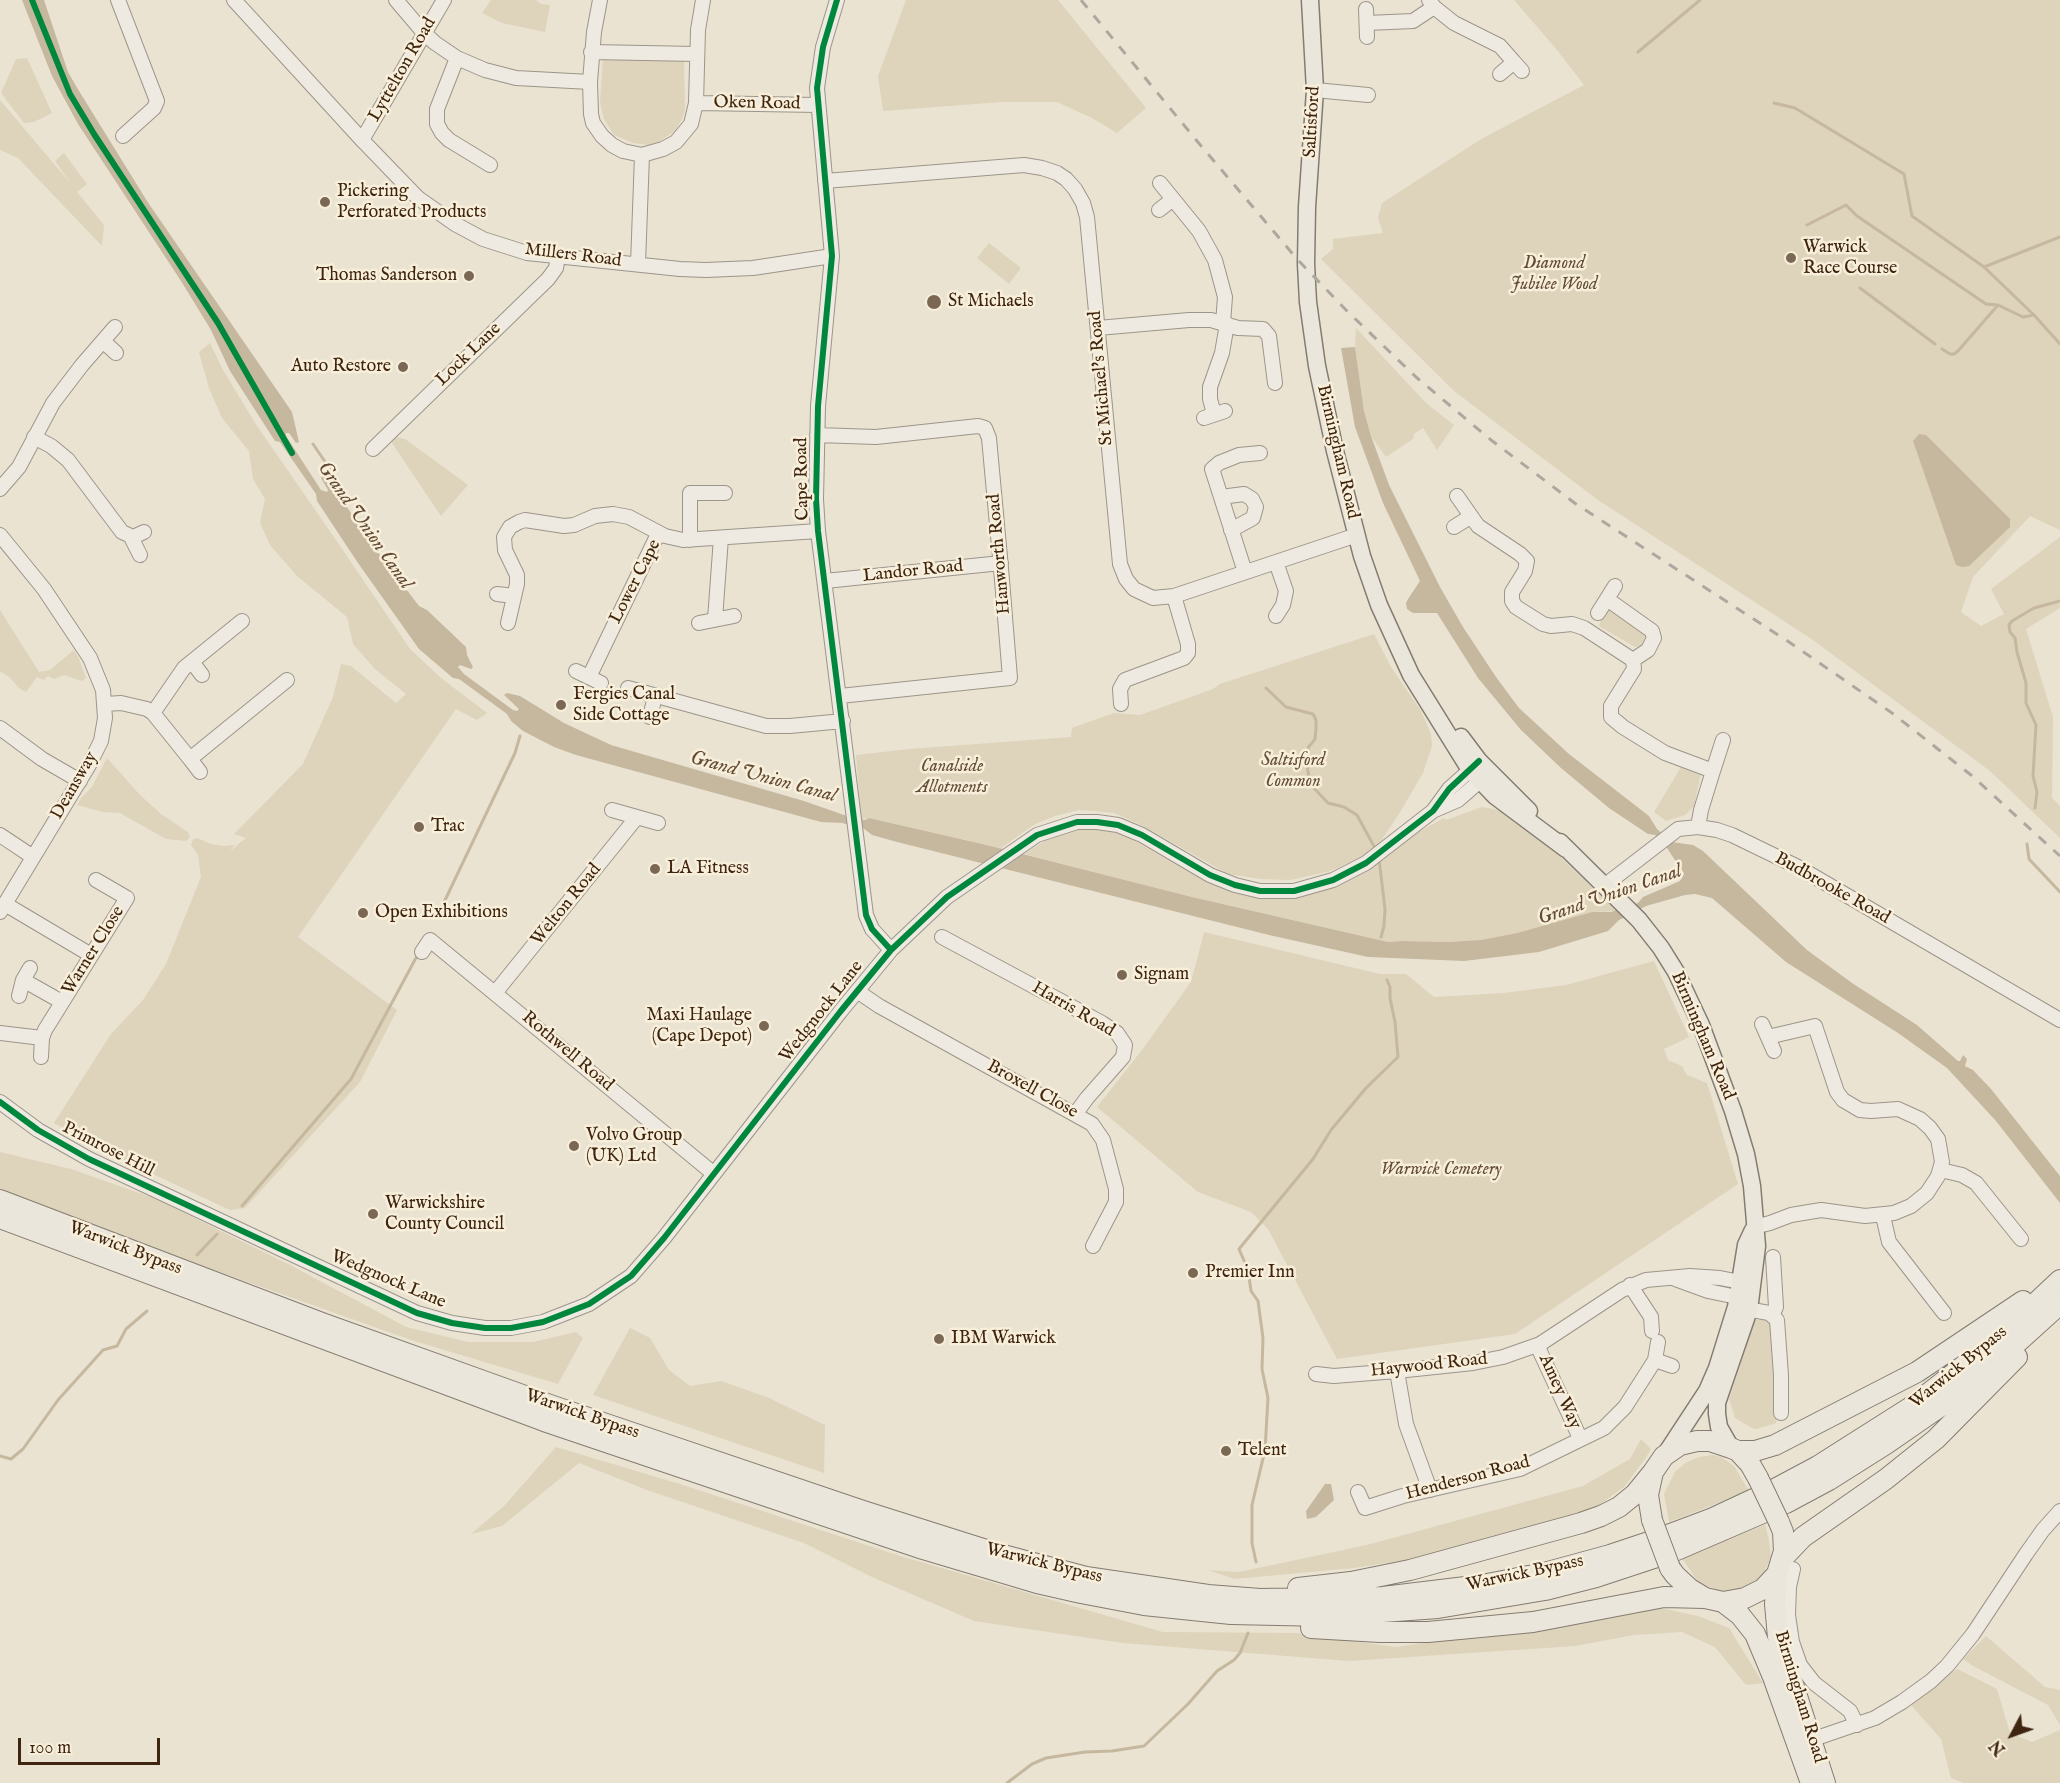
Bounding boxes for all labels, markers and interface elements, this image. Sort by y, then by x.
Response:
street label: Lyttelton Road [364,14,442,126]
street label: Saltisford [1300,86,1326,158]
street label: Oken Road [713,92,801,116]
place label: Pickering Perforated Products [337,181,486,224]
marker: Pickering Perforated Products [318,195,332,209]
place label: Warwick Race Course [1803,237,1897,280]
street label: Millers Road [523,239,623,273]
marker: Warwick Race Course [1784,251,1798,265]
park label: Diamond Jubilee Wood [1510,253,1598,296]
place label: Thomas Sanderson [316,265,457,287]
marker: Thomas Sanderson [462,269,476,283]
place label: St Michaels [948,291,1034,313]
marker: St Michaels [925,293,943,311]
street label: St Michael's Road [1085,310,1119,446]
street label: Lock Lane [432,319,506,391]
place label: Auto Restore [291,356,391,378]
marker: Auto Restore [396,360,410,374]
street label: Birmingham Road [1311,383,1363,521]
street label: Cape Road [791,437,815,521]
water label: Grand Union Canal [311,458,417,594]
street label: Hanworth Road [984,493,1016,615]
street label: Lower Cape [606,536,666,628]
street label: Landor Road [862,556,964,588]
place label: Fergies Canal Side Cottage [573,684,675,726]
marker: Fergies Canal Side Cottage [554,698,568,712]
water label: Grand Union Canal [687,747,839,809]
street label: Deansway [47,748,103,824]
park label: Saltisford Common [1261,750,1325,792]
park label: Canalside Allotments [916,756,988,798]
place label: Trac [431,816,465,838]
marker: Trac [412,820,426,834]
street label: Budbrooke Road [1770,848,1894,930]
place label: LA Fitness [667,858,749,880]
street label: Welton Road [527,860,607,950]
water label: Grand Union Canal [1535,860,1685,932]
marker: LA Fitness [648,862,662,876]
place label: Open Exhibitions [375,902,508,924]
street label: Warner Close [58,903,130,999]
marker: Open Exhibitions [356,906,370,920]
street label: Wedgnock Lane [776,957,868,1067]
place label: Signam [1134,964,1189,986]
marker: Signam [1115,968,1129,982]
street label: Birmingham Road [1665,969,1739,1103]
street label: Harris Road [1028,978,1118,1042]
place label: Maxi Haulage (Cape Depot) [646,1005,752,1048]
street label: Rothwell Road [517,1007,617,1097]
marker: Maxi Haulage (Cape Depot) [757,1019,771,1033]
street label: Broxell Close [983,1056,1081,1124]
street label: Primrose Hill [58,1118,158,1182]
place label: Volvo Group (UK) Ltd [586,1125,682,1168]
marker: Volvo Group (UK) Ltd [567,1139,581,1153]
park label: Warwick Cemetery [1380,1159,1502,1181]
place label: Warwickshire County Council [385,1193,504,1236]
marker: Warwickshire County Council [366,1207,380,1221]
street label: Warwick Bypass [65,1218,185,1280]
street label: Wedgnock Lane [327,1246,449,1314]
place label: Premier Inn [1205,1262,1295,1284]
marker: Premier Inn [1186,1266,1200,1280]
street label: Warwick Bypass [1906,1322,2012,1414]
place label: IBM Warwick [951,1328,1056,1350]
marker: IBM Warwick [932,1332,946,1346]
street label: Haywood Road [1370,1349,1488,1383]
street label: Amey Way [1533,1351,1585,1433]
street label: Warwick Bypass [522,1385,642,1445]
place label: Telent [1238,1440,1287,1462]
marker: Telent [1219,1444,1233,1458]
street label: Henderson Road [1404,1452,1532,1506]
street label: Warwick Bypass [984,1539,1104,1589]
street label: Warwick Bypass [1464,1551,1586,1597]
street label: Birmingham Road [1769,1628,1829,1766]
north arrow [1982,1705,2042,1765]
scale bar [21,1726,164,1764]
text: N [1986,1735,2011,1759]
text: 100 m [29,1737,71,1760]

